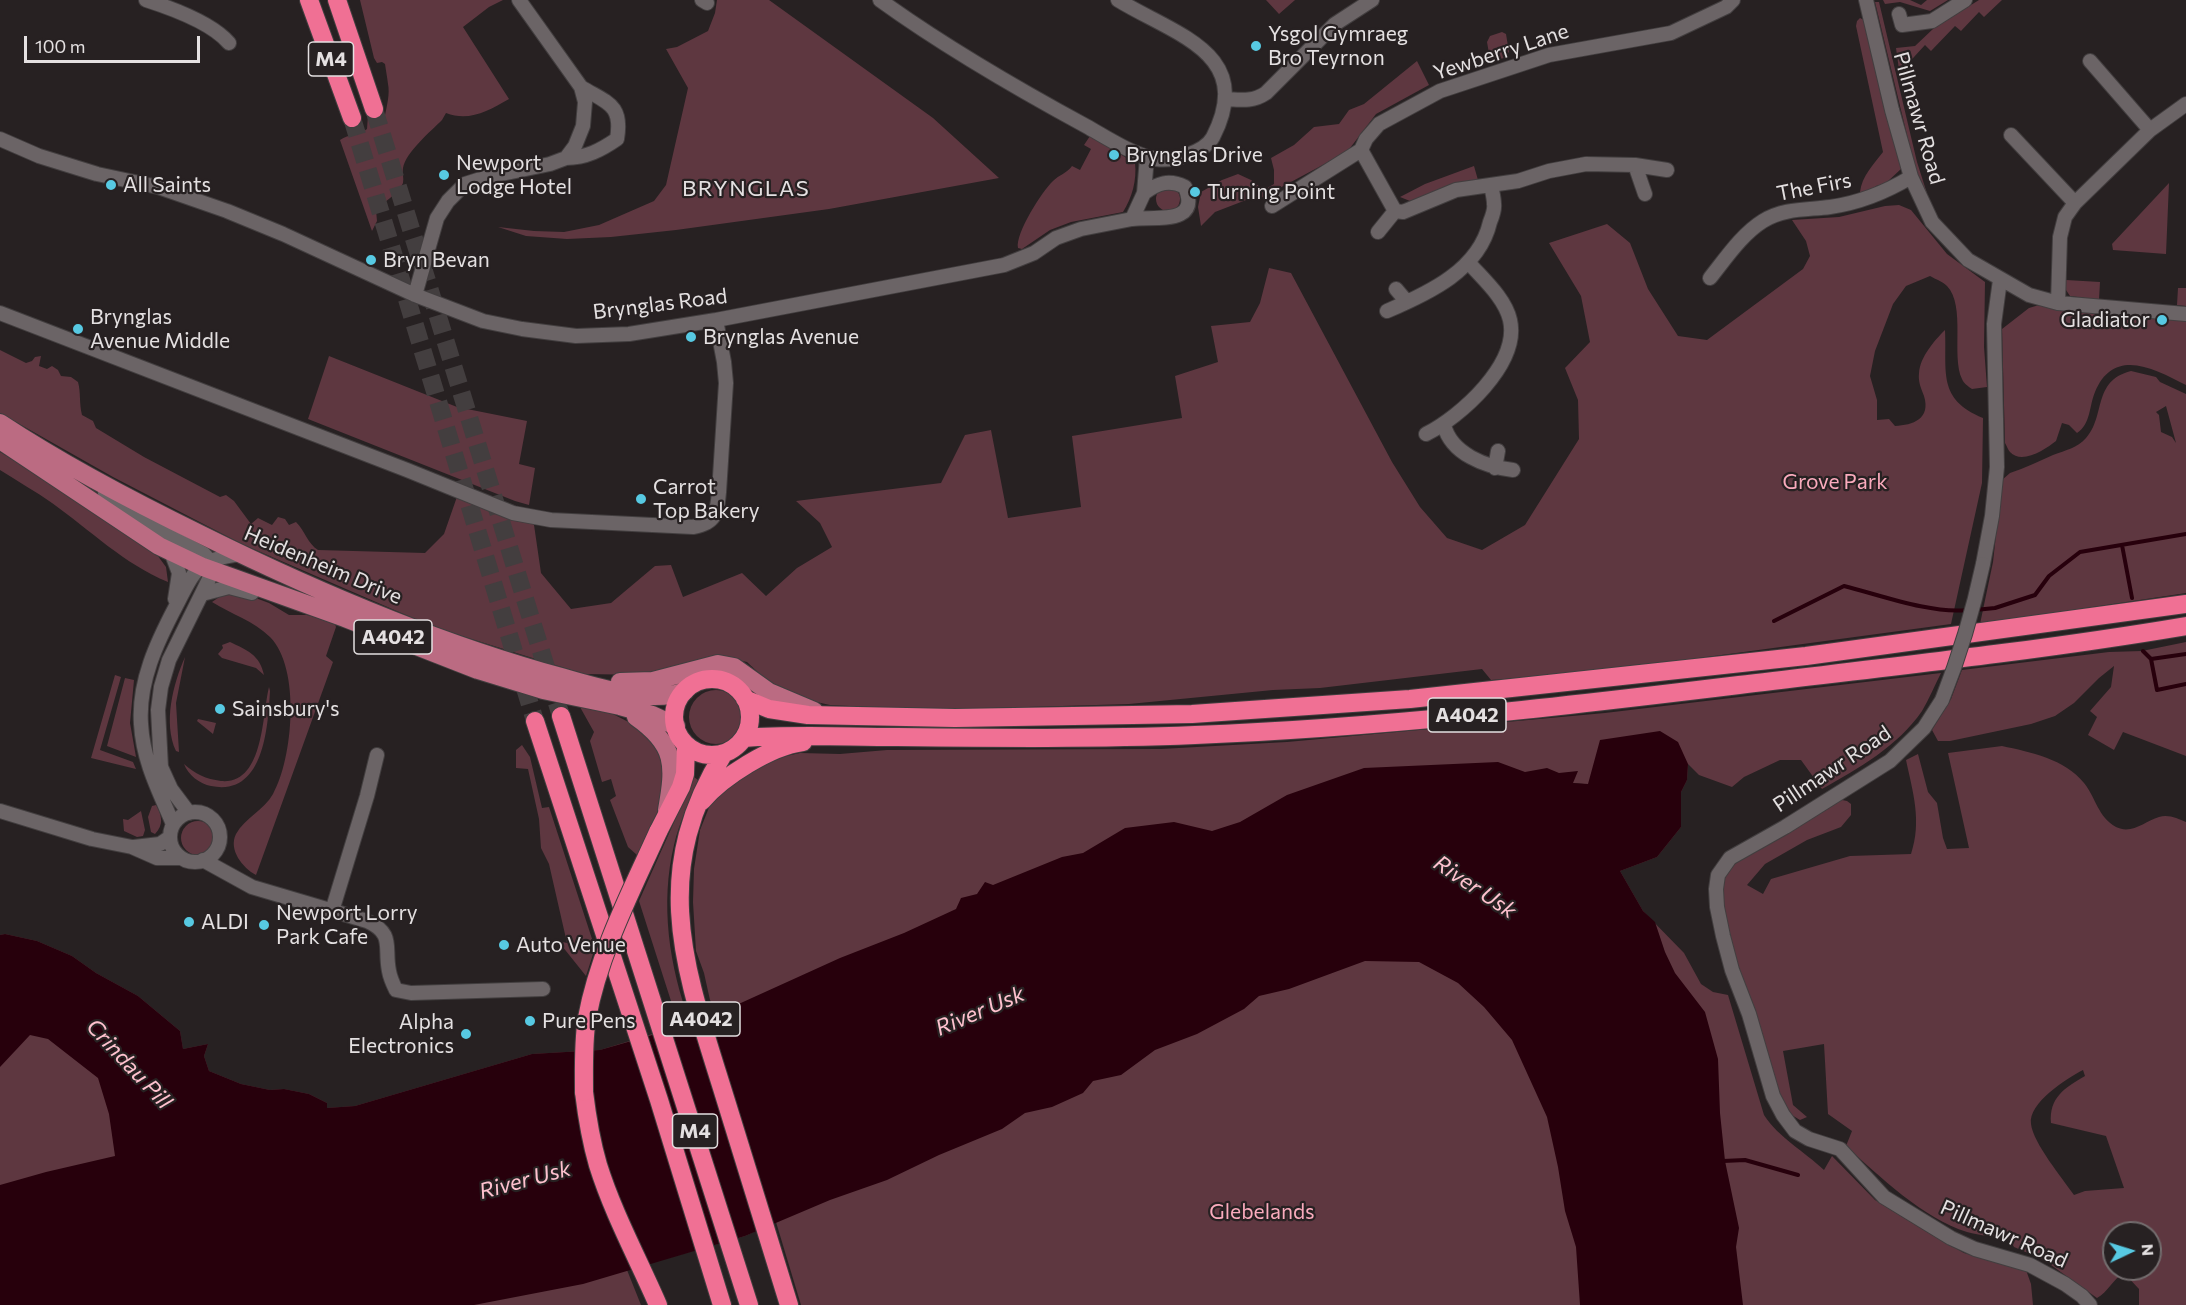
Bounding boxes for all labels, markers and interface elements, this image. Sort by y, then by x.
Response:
street label: Yewberry Lane [1430,18,1572,86]
place label: Ysgol Gymraeg Bro Teyrnon [1268,21,1408,71]
scale bar [27,24,202,62]
text: 100 m [35,35,85,57]
marker: Ysgol Gymraeg Bro Teyrnon [1249,39,1263,53]
road number: M4 [308,42,354,76]
street label: Pillmawr Road [1888,49,1950,187]
place label: Brynglas Drive [1126,142,1263,168]
marker: Brynglas Drive [1107,148,1121,162]
place label: Newport Lodge Hotel [456,150,572,200]
street label: The Firs [1774,167,1854,207]
marker: Newport Lodge Hotel [437,168,451,182]
place label: All Saints [123,172,211,198]
district label: BRYNGLAS [682,176,810,202]
marker: All Saints [104,178,118,192]
place label: Turning Point [1207,179,1335,205]
marker: Turning Point [1188,185,1202,199]
place label: Bryn Bevan [383,247,490,273]
marker: Bryn Bevan [364,253,378,267]
street label: Brynglas Road [591,283,729,325]
place label: Brynglas Avenue Middle [90,304,230,354]
place label: Gladiator [2060,307,2150,333]
marker: Gladiator [2155,313,2169,327]
marker: Brynglas Avenue Middle [71,322,85,336]
place label: Brynglas Avenue [703,324,859,350]
marker: Brynglas Avenue [684,330,698,344]
park label: Grove Park [1782,469,1888,495]
place label: Carrot Top Bakery [653,474,760,524]
marker: Carrot Top Bakery [634,492,648,506]
street label: Heidenheim Drive [240,520,406,610]
road number: A4042 [354,620,432,654]
place label: Sainsbury's [232,696,339,722]
road number: A4042 [1428,698,1506,732]
marker: Sainsbury's [213,702,227,716]
street label: Pillmawr Road [1768,720,1896,818]
water label: River Usk [1429,850,1521,924]
place label: Newport Lorry Park Cafe [276,900,418,950]
place label: ALDI [201,909,249,935]
marker: ALDI [182,915,196,929]
marker: Newport Lorry Park Cafe [257,918,271,932]
place label: Auto Venue [516,932,626,958]
marker: Auto Venue [497,938,511,952]
water label: River Usk [932,980,1028,1042]
road number: A4042 [662,1002,740,1036]
place label: Pure Pens [542,1008,636,1034]
place label: Alpha Electronics [348,1009,454,1059]
water label: Crindau Pill [81,1014,177,1114]
marker: Pure Pens [523,1014,537,1028]
marker: Alpha Electronics [459,1027,473,1041]
road number: M4 [672,1114,718,1148]
water label: River Usk [476,1155,574,1205]
street label: Pillmawr Road [1936,1195,2072,1273]
park label: Glebelands [1209,1199,1315,1225]
north arrow [2102,1221,2162,1281]
text: N [2139,1243,2158,1256]

